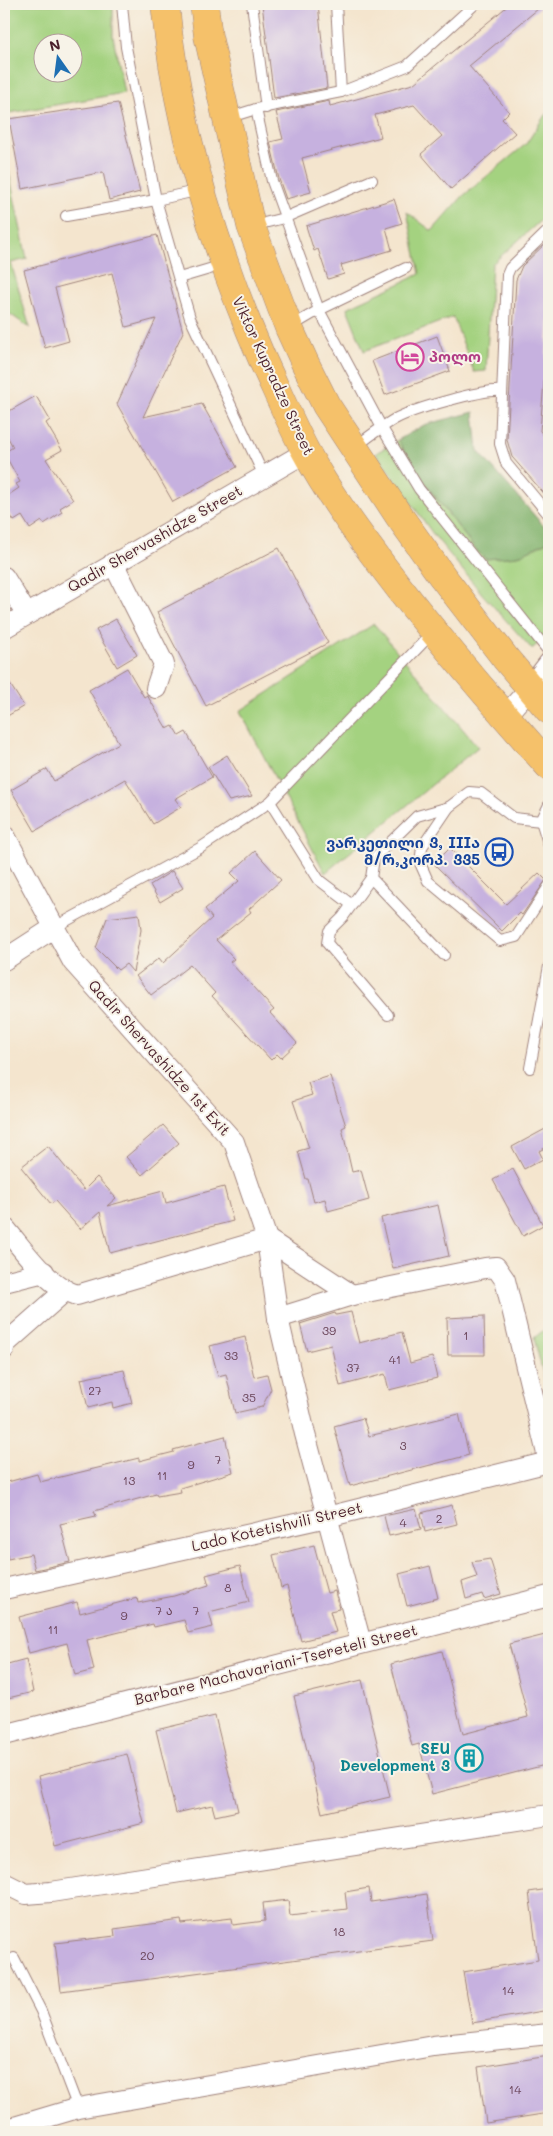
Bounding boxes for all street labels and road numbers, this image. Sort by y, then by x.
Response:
street label: Viktor Kupradze Street [228,293,320,458]
street label: Qadir Shervashidze Street [64,480,245,596]
street label: Qadir Shervashidze 1st Exit [84,975,235,1140]
street label: Lado Kotetishvili Street [189,1497,364,1555]
street label: Barbare Machavariani-Tsereteli Street [132,1619,419,1709]

